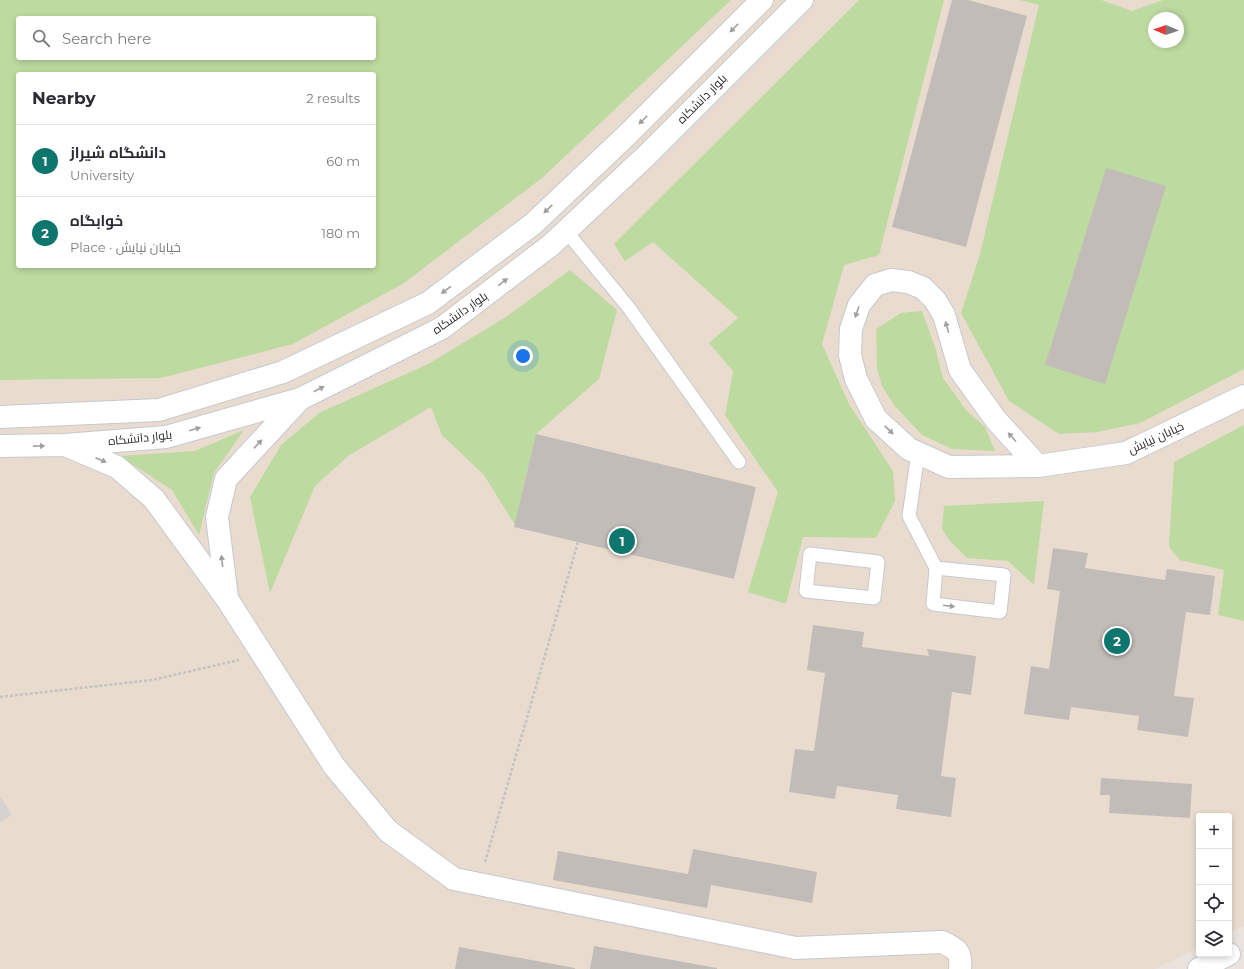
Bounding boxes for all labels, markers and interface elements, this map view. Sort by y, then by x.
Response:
north arrow [1148,12,1184,48]
search box [16,16,376,60]
one-way arrow [730,23,739,33]
icon: search [30,27,52,49]
text: Search here [62,29,151,48]
street label: بلوار دانشکاه [674,71,730,127]
text: Nearby [32,88,96,108]
text: 2 results [306,90,360,106]
one-way arrow [638,115,648,125]
text: دانشگاه شیراز [70,143,166,162]
text: 1 [42,153,48,169]
text: 60 m [326,153,360,169]
text: University [70,167,134,183]
one-way arrow [543,204,553,214]
text: خوابگاه [70,211,123,230]
text: 2 [41,225,49,241]
text: 180 m [321,225,360,241]
text: Place · خیابان نیایش [70,239,181,255]
one-way arrow [498,278,508,286]
one-way arrow [441,285,452,294]
street label: بلوار دانشکاه [429,288,490,337]
one-way arrow [854,307,860,319]
one-way arrow [944,321,950,333]
your location [513,346,533,366]
one-way arrow [313,386,325,392]
street label: خیابان نیایش [1125,418,1186,457]
one-way arrow [884,425,894,435]
one-way arrow [190,426,202,432]
street label: بلوار دانشکاه [107,427,173,448]
one-way arrow [1007,432,1017,442]
one-way arrow [253,440,262,449]
one-way arrow [33,443,46,449]
one-way arrow [96,458,108,464]
pin: 1 [609,526,635,556]
one-way arrow [219,554,225,567]
one-way arrow [943,603,955,609]
pin: 2 [1104,626,1130,656]
map controls [1196,813,1232,957]
button: + [1196,813,1232,849]
button: − [1196,849,1232,885]
button: locate [1196,885,1232,921]
button: layers [1196,921,1232,957]

